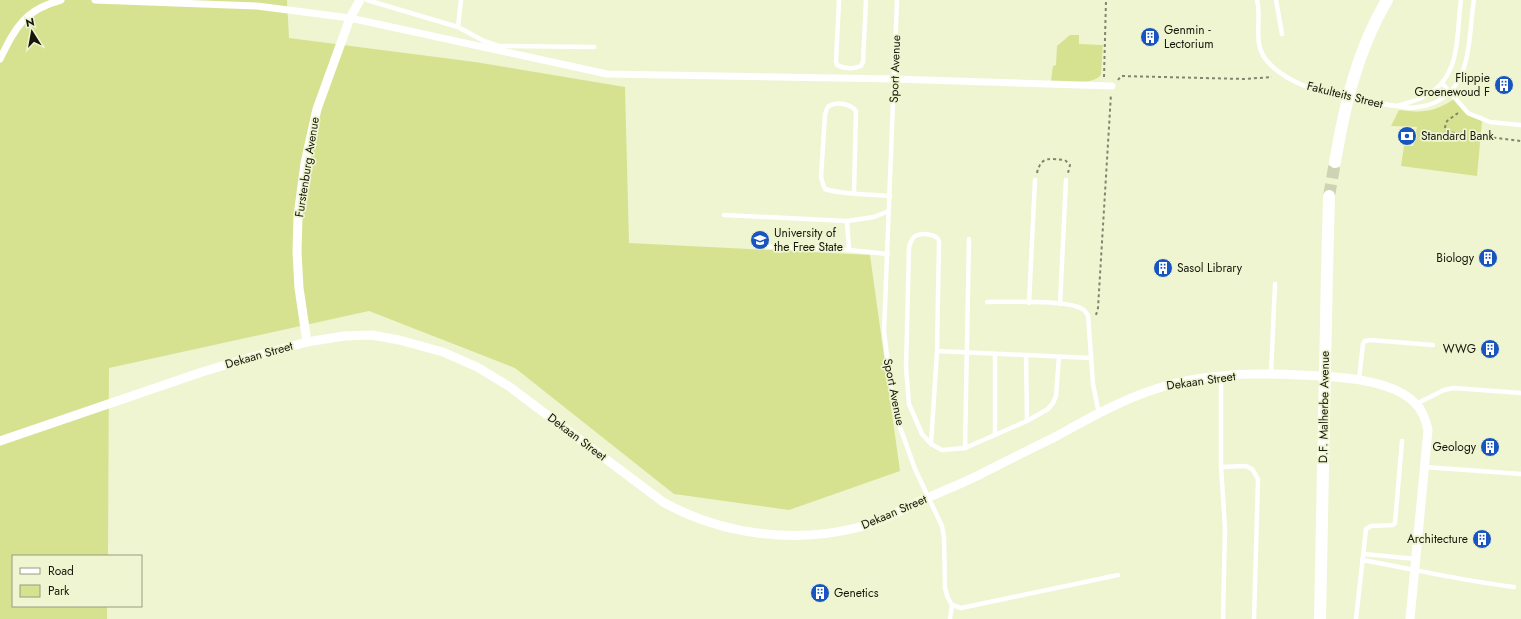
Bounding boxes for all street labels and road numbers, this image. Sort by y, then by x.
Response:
street label: Sport Avenue [885,35,905,103]
street label: Fakulteits Street [1305,77,1385,113]
street label: Furstenburg Avenue [290,116,324,218]
street label: Dekaan Street [223,337,295,373]
street label: D.F. Malherbe Avenue [1314,351,1334,463]
street label: Sport Avenue [879,357,909,427]
street label: Dekaan Street [1165,367,1237,395]
street label: Dekaan Street [544,409,610,465]
street label: Dekaan Street [858,490,930,534]

